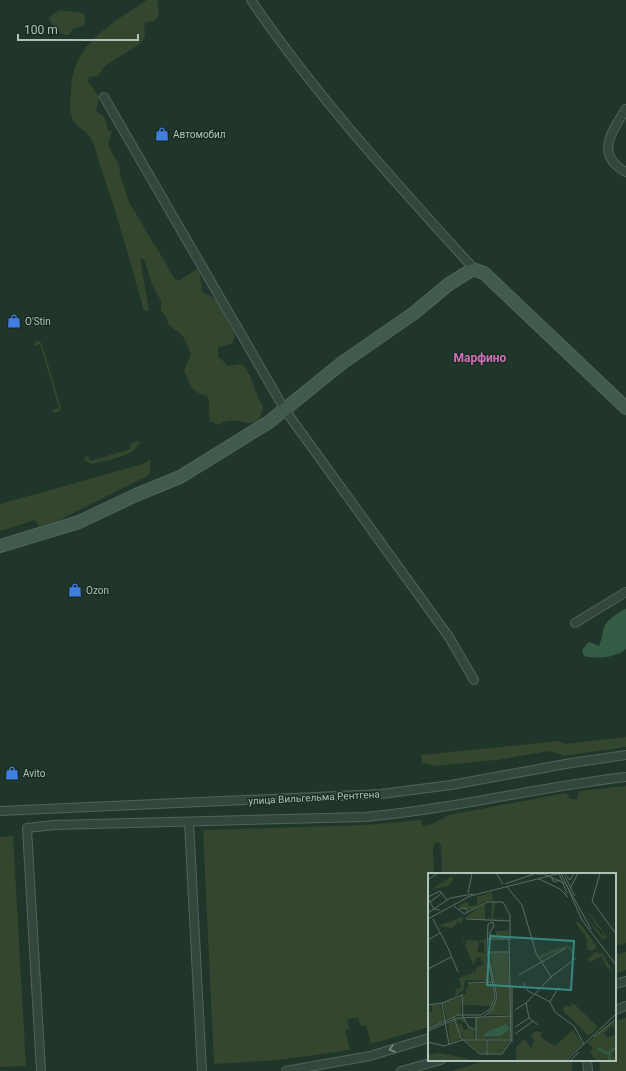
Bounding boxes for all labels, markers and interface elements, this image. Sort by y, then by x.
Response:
scale bar [18,16,138,42]
text: 100 m [24,23,58,37]
shop icon: Автомобил [154,126,170,142]
place label: Автомобил [173,129,226,140]
shop icon: O'Stin [6,313,22,329]
place label: O'Stin [25,316,51,327]
district label: Марфино [454,351,507,365]
shop icon: Ozon [67,582,83,598]
place label: Ozon [86,585,109,596]
shop icon: Avito [4,765,20,781]
place label: Avito [23,768,46,779]
street label: улица Вильгельма Рентгена [248,789,380,806]
inset map [428,873,616,1061]
one-way arrow [388,1045,395,1053]

